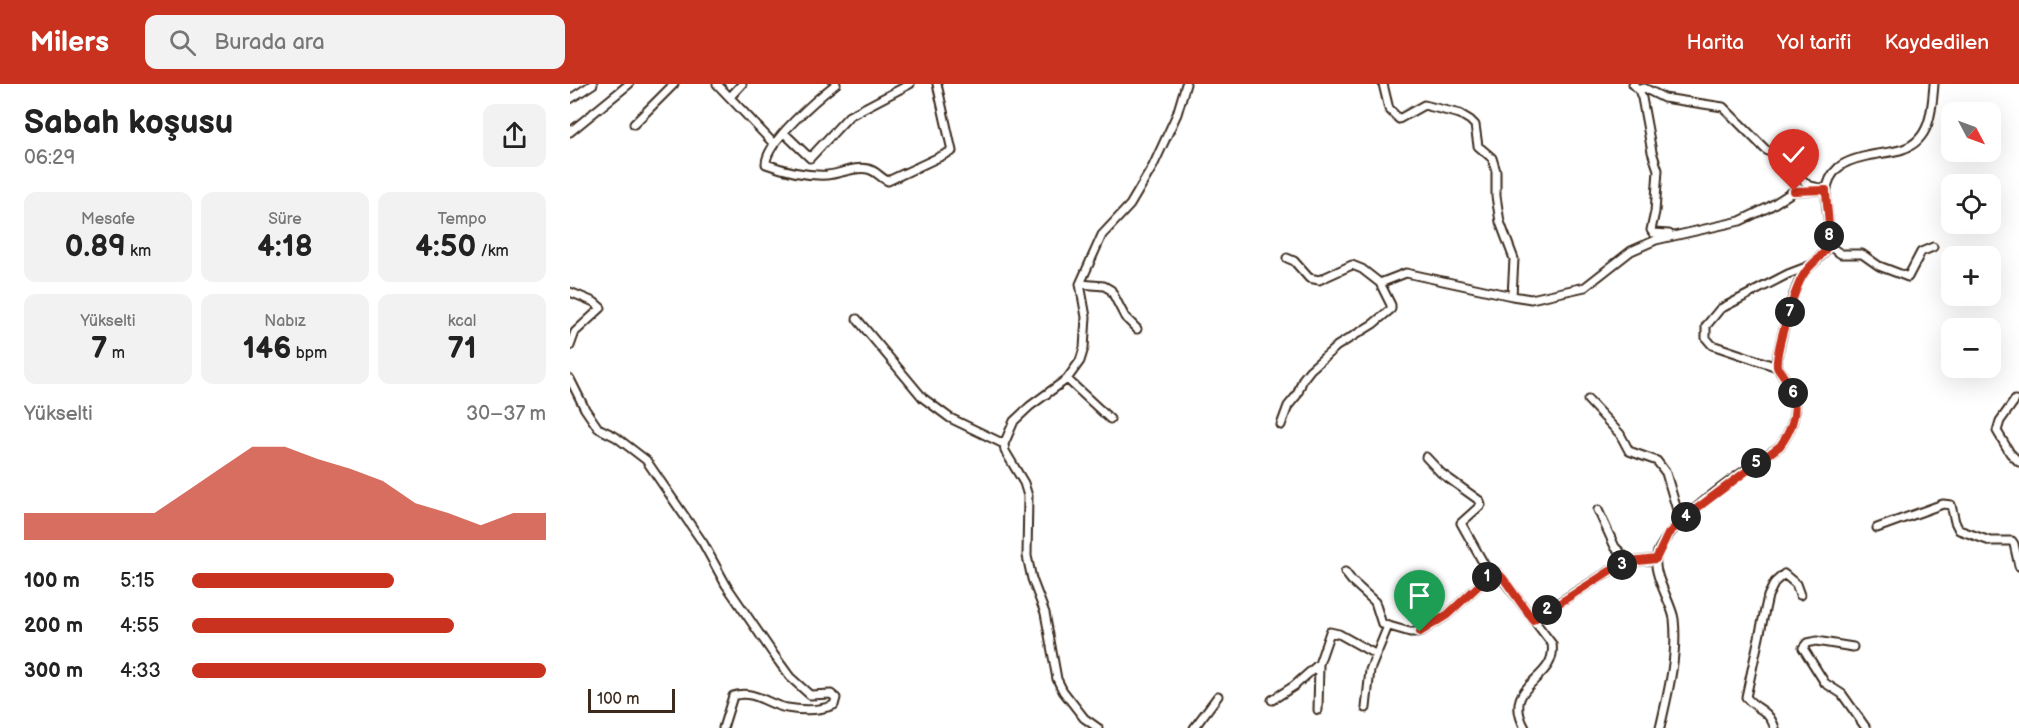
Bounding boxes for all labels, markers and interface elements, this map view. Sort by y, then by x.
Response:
search box [145,15,565,69]
text: Milers [30,26,109,59]
icon: search [166,26,199,59]
text: Burada ara [214,29,325,56]
text: Harita [1687,30,1744,55]
text: Yol tarifi [1777,30,1852,55]
text: Kaydedilen [1885,30,1989,55]
north arrow [1941,102,2001,162]
map controls [1941,102,2001,378]
text: Sabah koşusu [24,103,233,143]
button: share [483,104,546,167]
pin [1768,129,1819,191]
icon: check [1777,138,1810,171]
text: 06:29 [24,146,75,170]
button: locate [1941,174,2001,234]
text: Mesafe [81,210,135,229]
text: Süre [268,210,302,229]
text: Tempo [437,210,487,229]
pin: 8 [1814,221,1844,251]
text: 8 [1824,226,1834,245]
text: 0.89 [65,229,126,265]
text: 4:18 [257,229,313,265]
text: 4:50 [415,229,476,265]
text: km [126,242,151,261]
text: /km [476,242,509,261]
button: + [1941,246,2001,306]
pin: 7 [1775,297,1805,327]
text: 7 [1786,302,1794,321]
text: Yükselti [80,312,136,331]
text: Nabız [264,312,306,331]
text: kcal [448,312,476,331]
button: − [1941,318,2001,378]
text: 7 [91,331,108,367]
text: 146 [243,331,291,367]
text: 71 [447,331,477,367]
text: m [108,344,125,363]
text: bpm [291,344,327,363]
pin: 6 [1778,378,1808,408]
text: 6 [1788,383,1798,402]
text: Yükselti [24,402,93,426]
text: 30–37 m [466,402,546,426]
pin: 5 [1741,448,1771,478]
text: 5 [1751,453,1761,472]
pin: 4 [1671,502,1701,532]
text: 4 [1681,507,1691,526]
pin: 3 [1607,550,1637,580]
text: 3 [1617,555,1627,574]
pin: 1 [1472,562,1502,592]
text: 1 [1484,567,1490,586]
text: 100 m [24,569,80,593]
text: 5:15 [120,569,155,593]
pin [1394,570,1445,632]
icon: arrive [1403,579,1436,612]
pin: 2 [1532,595,1562,625]
text: 2 [1542,600,1552,619]
text: 200 m [24,614,83,638]
text: 4:55 [120,614,159,638]
text: 300 m [24,659,83,683]
text: 4:33 [120,659,161,683]
scale bar [588,686,675,714]
text: 100 m [597,690,640,709]

